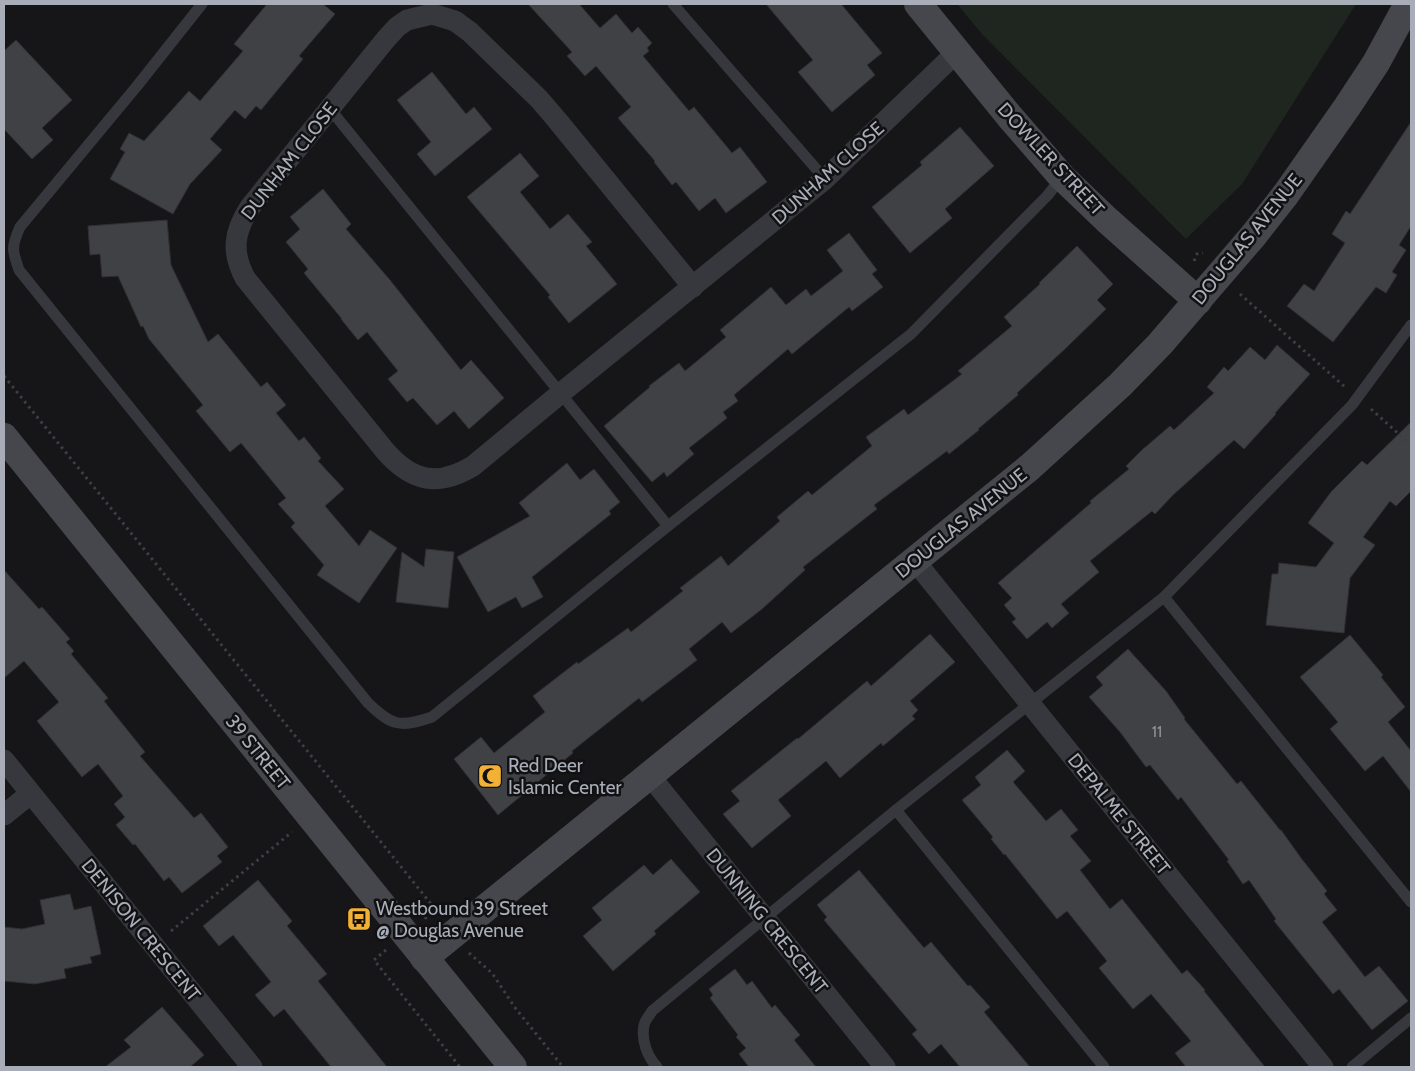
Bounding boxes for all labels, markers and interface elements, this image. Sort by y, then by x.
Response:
street label: DUNHAM CLOSE [236,98,342,224]
street label: DOWLER STREET [993,98,1109,220]
street label: DUNHAM CLOSE [767,117,889,229]
street label: DOUGLAS AVENUE [1187,169,1307,309]
street label: DOUGLAS AVENUE [891,463,1031,583]
street label: 39 STREET [221,710,295,794]
house number: 11 [1152,722,1162,741]
street label: DEPALME STREET [1063,749,1175,879]
place label: Red Deer Islamic Center [508,754,621,799]
mosque icon: Red Deer Islamic Center [477,763,503,789]
street label: DUNNING CRESCENT [701,844,833,998]
street label: DENISON CRESCENT [77,854,205,1006]
place label: Westbound 39 Street @ Douglas Avenue [376,897,548,942]
bus stop icon: Westbound 39 Street @ Douglas Avenue [346,906,372,932]

